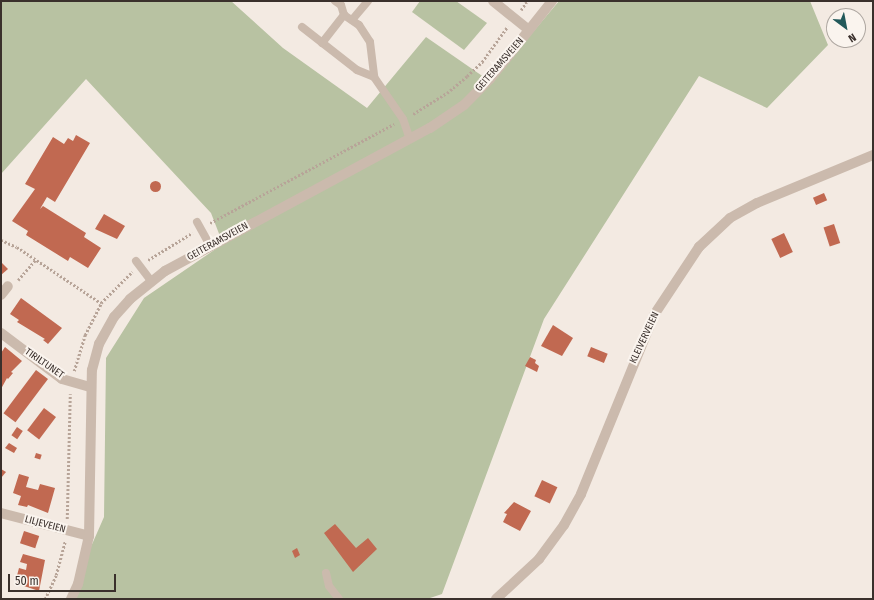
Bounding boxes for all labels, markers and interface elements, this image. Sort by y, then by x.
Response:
north arrow [826,8,866,48]
text: N [846,30,858,45]
street label: GEITERAMSVEIEN [473,35,527,95]
street label: GEITERAMSVEIEN [185,220,251,264]
street label: KLEIVERVEIEN [628,310,662,366]
street label: TIRILTUNET [22,346,66,382]
street label: LILJEVEIEN [23,514,67,536]
scale bar [10,566,118,592]
text: 50 m [15,574,39,588]

